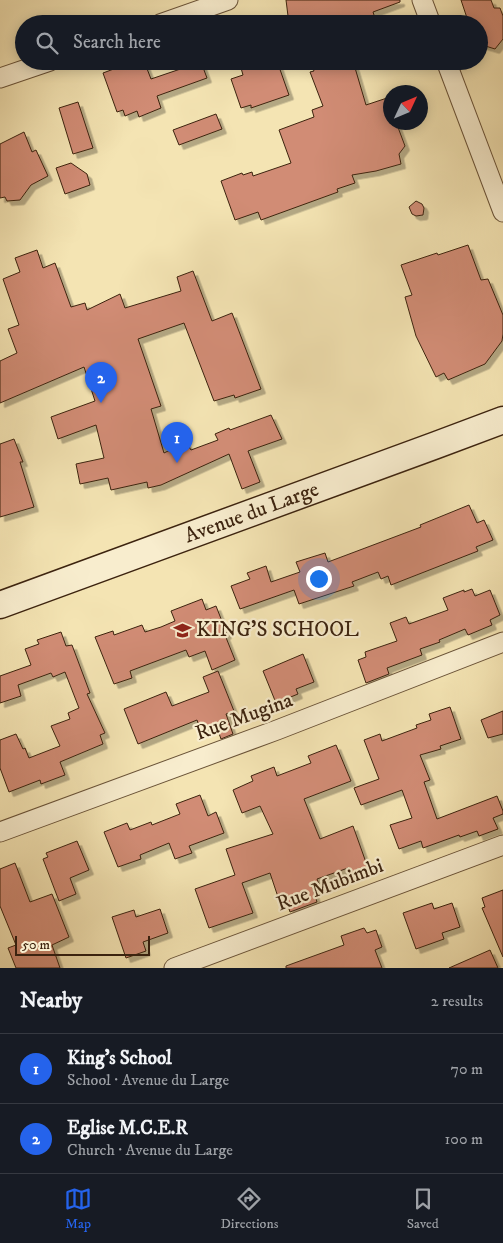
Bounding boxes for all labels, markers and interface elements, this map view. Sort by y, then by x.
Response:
search box [15,15,488,70]
icon: search [33,29,61,57]
text: Search here [73,31,161,54]
north arrow [383,85,428,130]
pin: 2 [85,362,117,403]
pin: 1 [161,422,193,463]
street label: Avenue du Large [181,476,323,549]
your location [306,566,332,592]
place label: KING'S SCHOOL [196,617,359,643]
school or university icon: KING'S SCHOOL [172,620,192,640]
street label: Rue Mugina [192,687,296,747]
street label: Rue Mubimbi [273,853,387,917]
scale bar [15,933,150,956]
text: 50 m [22,936,50,954]
text: Nearby [20,988,82,1014]
text: 2 results [431,991,483,1011]
text: King's School [67,1047,172,1070]
text: 1 [33,1059,39,1079]
text: 70 m [451,1059,483,1079]
text: School · Avenue du Large [67,1070,229,1090]
text: Eglise M.C.E.R [67,1117,188,1140]
text: 2 [32,1129,40,1149]
text: 100 m [445,1129,483,1149]
text: Church · Avenue du Large [67,1140,233,1160]
tab: Map [64,1185,92,1233]
tab: Directions [220,1185,278,1233]
tab: Saved [407,1185,439,1233]

